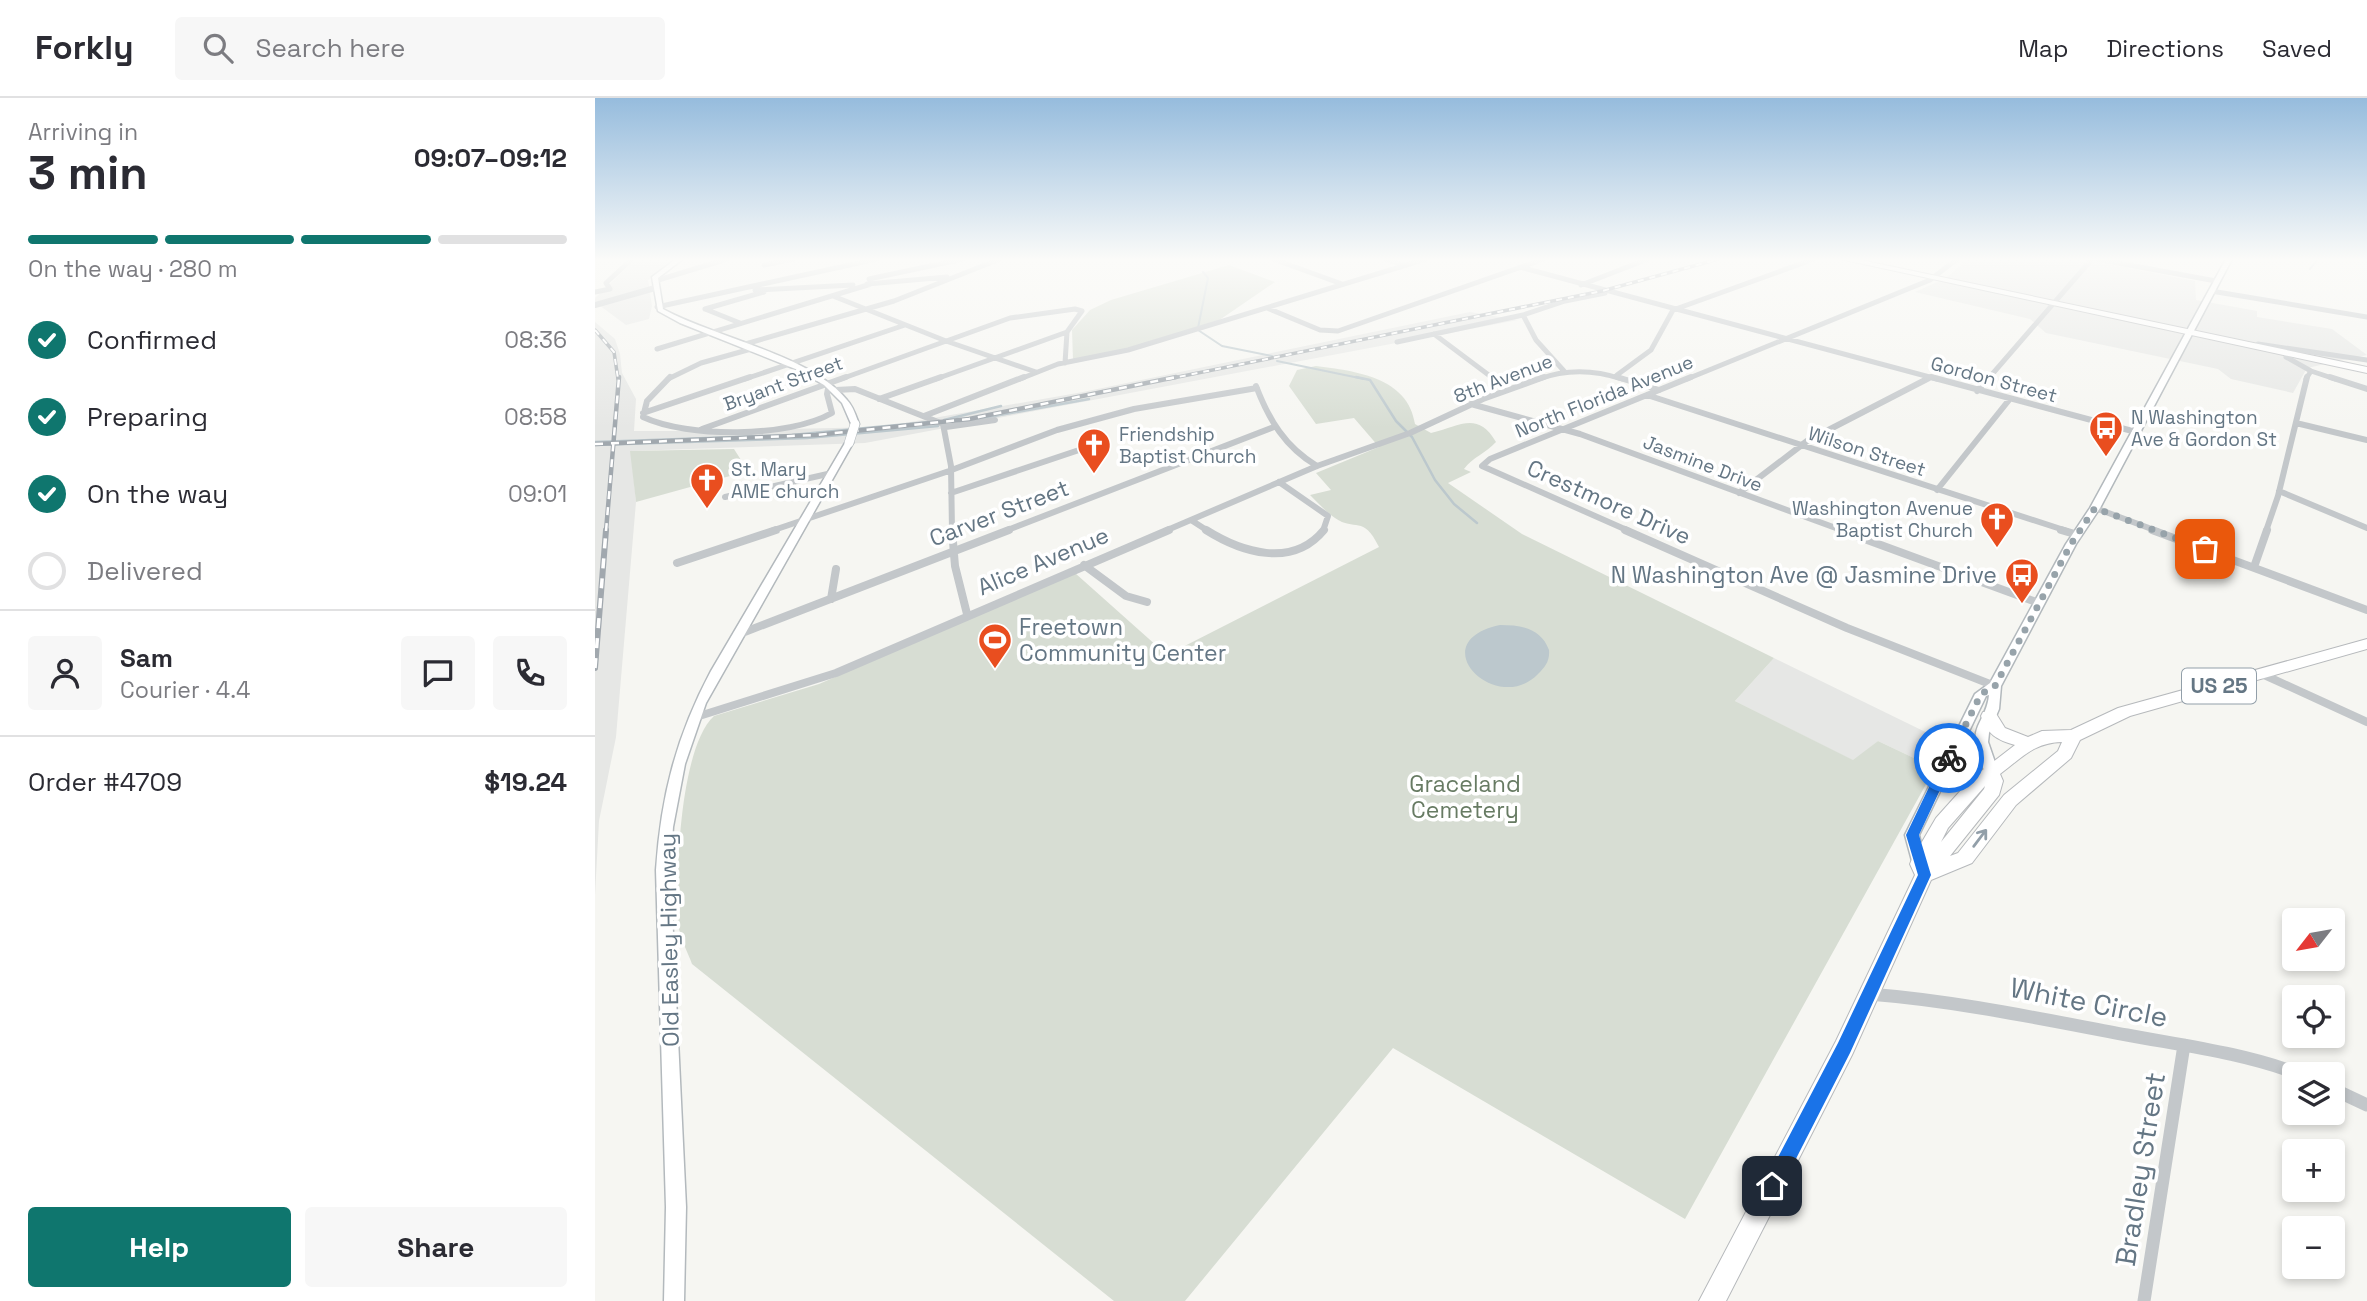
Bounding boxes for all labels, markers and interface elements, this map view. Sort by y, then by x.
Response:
search box [175,17,665,80]
text: Forkly [35,27,133,69]
icon: search [199,29,237,67]
text: Search here [255,31,405,65]
text: Map [2018,33,2068,64]
text: Directions [2106,33,2224,64]
text: Saved [2262,33,2332,64]
text: Arriving in [28,117,138,147]
text: 09:07–09:12 [414,141,567,175]
text: 3 min [28,144,148,202]
text: On the way · 280 m [28,254,238,284]
icon: check [28,321,66,359]
text: Confirmed [87,323,217,357]
text: 08:36 [504,325,567,355]
street label: 8th Avenue [1450,348,1556,409]
street label: North Florida Avenue [1511,349,1697,444]
street label: Bryant Street [720,350,846,417]
street label: Gordon Street [1928,351,2060,408]
icon: check [28,398,66,436]
text: Preparing [87,400,208,434]
text: 08:58 [504,402,567,432]
place label: N Washington Ave & Gordon St [2131,405,2277,452]
bus stop icon: N Washington Ave & Gordon St [2087,409,2125,458]
street label: Wilson Street [1805,421,1929,482]
place label: Friendship Baptist Church [1119,422,1256,469]
church icon: Friendship Baptist Church [1075,426,1113,475]
street label: Jasmine Drive [1640,429,1766,498]
street label: Crestmore Drive [1523,453,1695,551]
place label: St. Mary AME church [731,457,839,504]
church icon: St. Mary AME church [688,461,726,510]
street label: Carver Street [925,473,1073,553]
icon: check [28,475,66,513]
text: On the way [87,477,228,511]
text: 09:01 [508,479,567,509]
place label: Washington Avenue Baptist Church [1792,496,1973,543]
church icon: Washington Avenue Baptist Church [1978,500,2016,549]
pin [2175,519,2235,579]
street label: Alice Avenue [973,520,1113,602]
icon: bag [2186,530,2224,568]
text: Delivered [87,554,203,588]
bus stop icon: N Washington Ave @ Jasmine Drive [2003,556,2041,605]
place label: N Washington Ave @ Jasmine Drive [1611,560,1997,590]
place label: Freetown Community Center [1019,612,1226,668]
sports icon: Freetown Community Center [976,621,1014,670]
button: person [28,636,102,710]
button: chat [401,636,475,710]
button: phone [493,636,567,710]
text: Sam [120,641,173,675]
road number: US 25 [2182,668,2256,704]
text: Courier · 4.4 [120,675,250,705]
courier [1914,723,1984,793]
icon: bike [1930,739,1968,777]
text: Order #4709 [28,765,182,799]
text: $19.24 [484,765,567,799]
park label: Graceland Cemetery [1409,769,1521,825]
one-way arrow [1972,829,1987,848]
street label: Old Easley Highway [652,833,686,1047]
north arrow [2282,908,2345,971]
map controls [2282,908,2345,1279]
street label: White Circle [2007,969,2171,1035]
button: locate [2282,985,2345,1048]
button: layers [2282,1062,2345,1125]
street label: Bradley Street [2107,1070,2173,1268]
button: + [2282,1139,2345,1202]
pin [1742,1156,1802,1216]
icon: home [1753,1167,1791,1205]
button: Help [28,1207,291,1287]
button: Share [305,1207,567,1287]
button: − [2282,1216,2345,1279]

